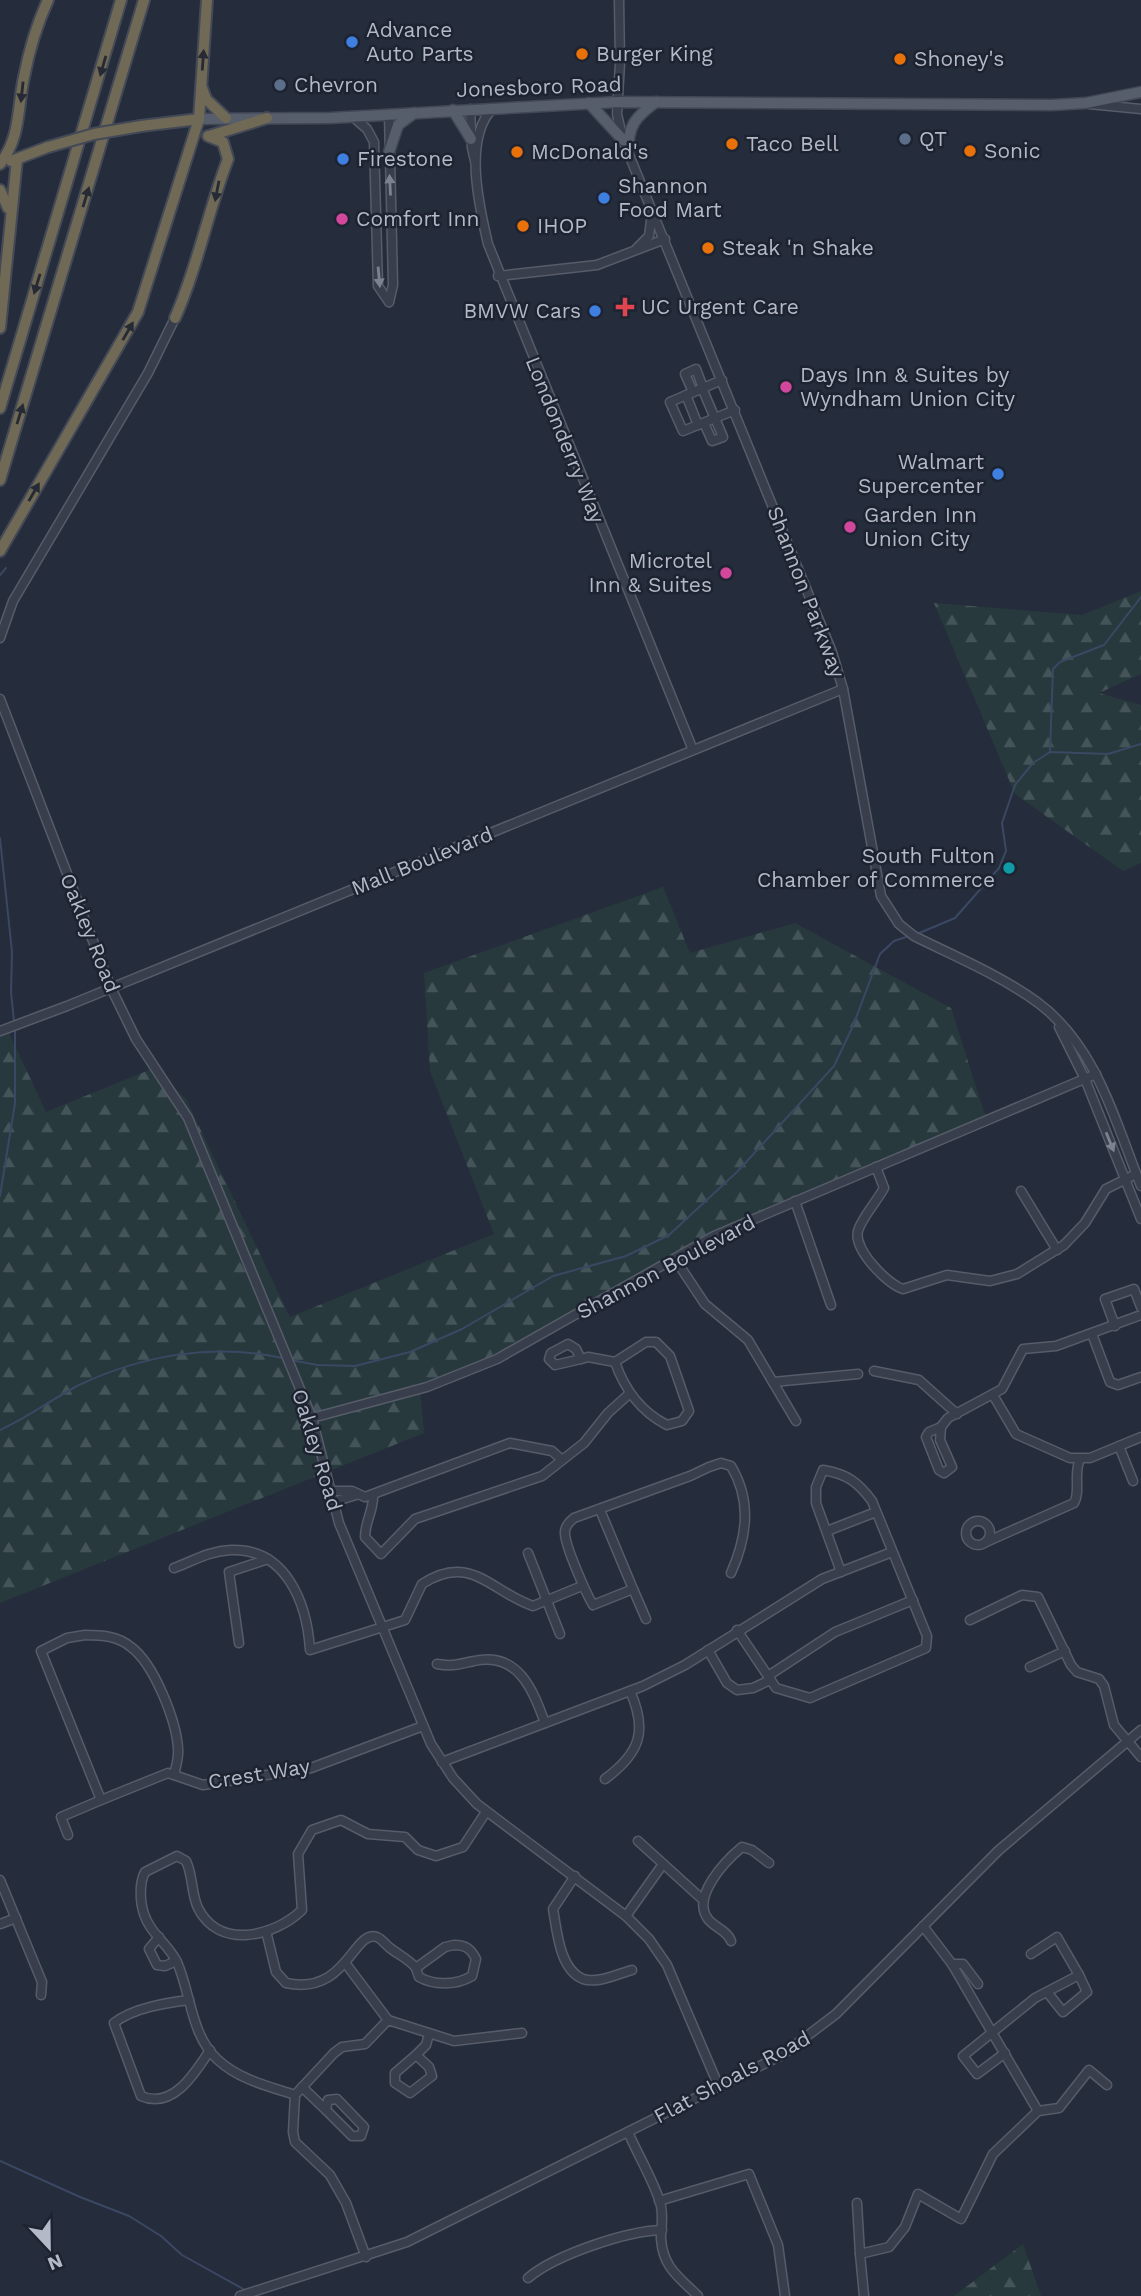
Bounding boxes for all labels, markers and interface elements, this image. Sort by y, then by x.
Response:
place label: Advance Auto Parts [366,17,474,66]
marker: Advance Auto Parts [344,34,360,50]
place label: Burger King [596,41,714,66]
marker: Burger King [574,46,590,62]
place label: Shoney's [914,46,1004,71]
one-way arrow [198,48,209,70]
marker: Shoney's [892,51,908,67]
one-way arrow [97,55,107,76]
street label: Jonesboro Road [456,71,622,102]
place label: Chevron [294,72,378,97]
marker: Chevron [272,77,288,93]
one-way arrow [16,81,27,103]
place label: QT [919,126,947,151]
place label: Taco Bell [746,131,839,156]
marker: QT [897,131,913,147]
marker: Taco Bell [724,136,740,152]
place label: Sonic [984,138,1040,163]
place label: McDonald's [531,139,648,164]
marker: Sonic [962,143,978,159]
marker: McDonald's [509,144,525,160]
place label: Firestone [357,146,453,171]
marker: Firestone [335,151,351,167]
place label: Shannon Food Mart [618,173,722,222]
one-way arrow [385,174,396,196]
one-way arrow [211,180,222,202]
one-way arrow [81,186,91,207]
marker: Shannon Food Mart [596,190,612,206]
place label: Comfort Inn [356,206,479,231]
marker: Comfort Inn [334,211,350,227]
place label: IHOP [537,213,587,238]
marker: IHOP [515,218,531,234]
place label: Steak 'n Shake [722,235,874,260]
marker: Steak 'n Shake [700,240,716,256]
one-way arrow [374,266,385,288]
one-way arrow [32,273,42,294]
place label: UC Urgent Care [641,294,799,319]
marker: UC Urgent Care [615,297,635,317]
place label: BMVW Cars [463,298,581,323]
marker: BMVW Cars [587,303,603,319]
one-way arrow [121,321,134,340]
street label: Londonderry Way [521,353,610,527]
place label: Days Inn & Suites by Wyndham Union City [800,362,1015,411]
marker: Days Inn & Suites by Wyndham Union City [778,379,794,395]
one-way arrow [15,404,25,425]
place label: Walmart Supercenter [858,449,984,498]
marker: Walmart Supercenter [990,466,1006,482]
one-way arrow [28,483,40,502]
place label: Garden Inn Union City [864,502,977,551]
street label: Shannon Parkway [762,503,851,681]
marker: Garden Inn Union City [842,519,858,535]
place label: Microtel Inn & Suites [589,548,713,597]
marker: Microtel Inn & Suites [718,565,734,581]
street label: Mall Boulevard [347,821,496,900]
place label: South Fulton Chamber of Commerce [757,843,995,892]
marker: South Fulton Chamber of Commerce [1001,860,1017,876]
street label: Oakley Road [55,870,126,996]
one-way arrow [1105,1132,1116,1153]
street label: Shannon Boulevard [572,1209,759,1324]
street label: Oakley Road [287,1386,348,1514]
street label: Crest Way [206,1753,312,1794]
street label: Flat Shoals Road [649,2025,814,2128]
north arrow [14,2212,84,2282]
text: N [44,2249,66,2276]

